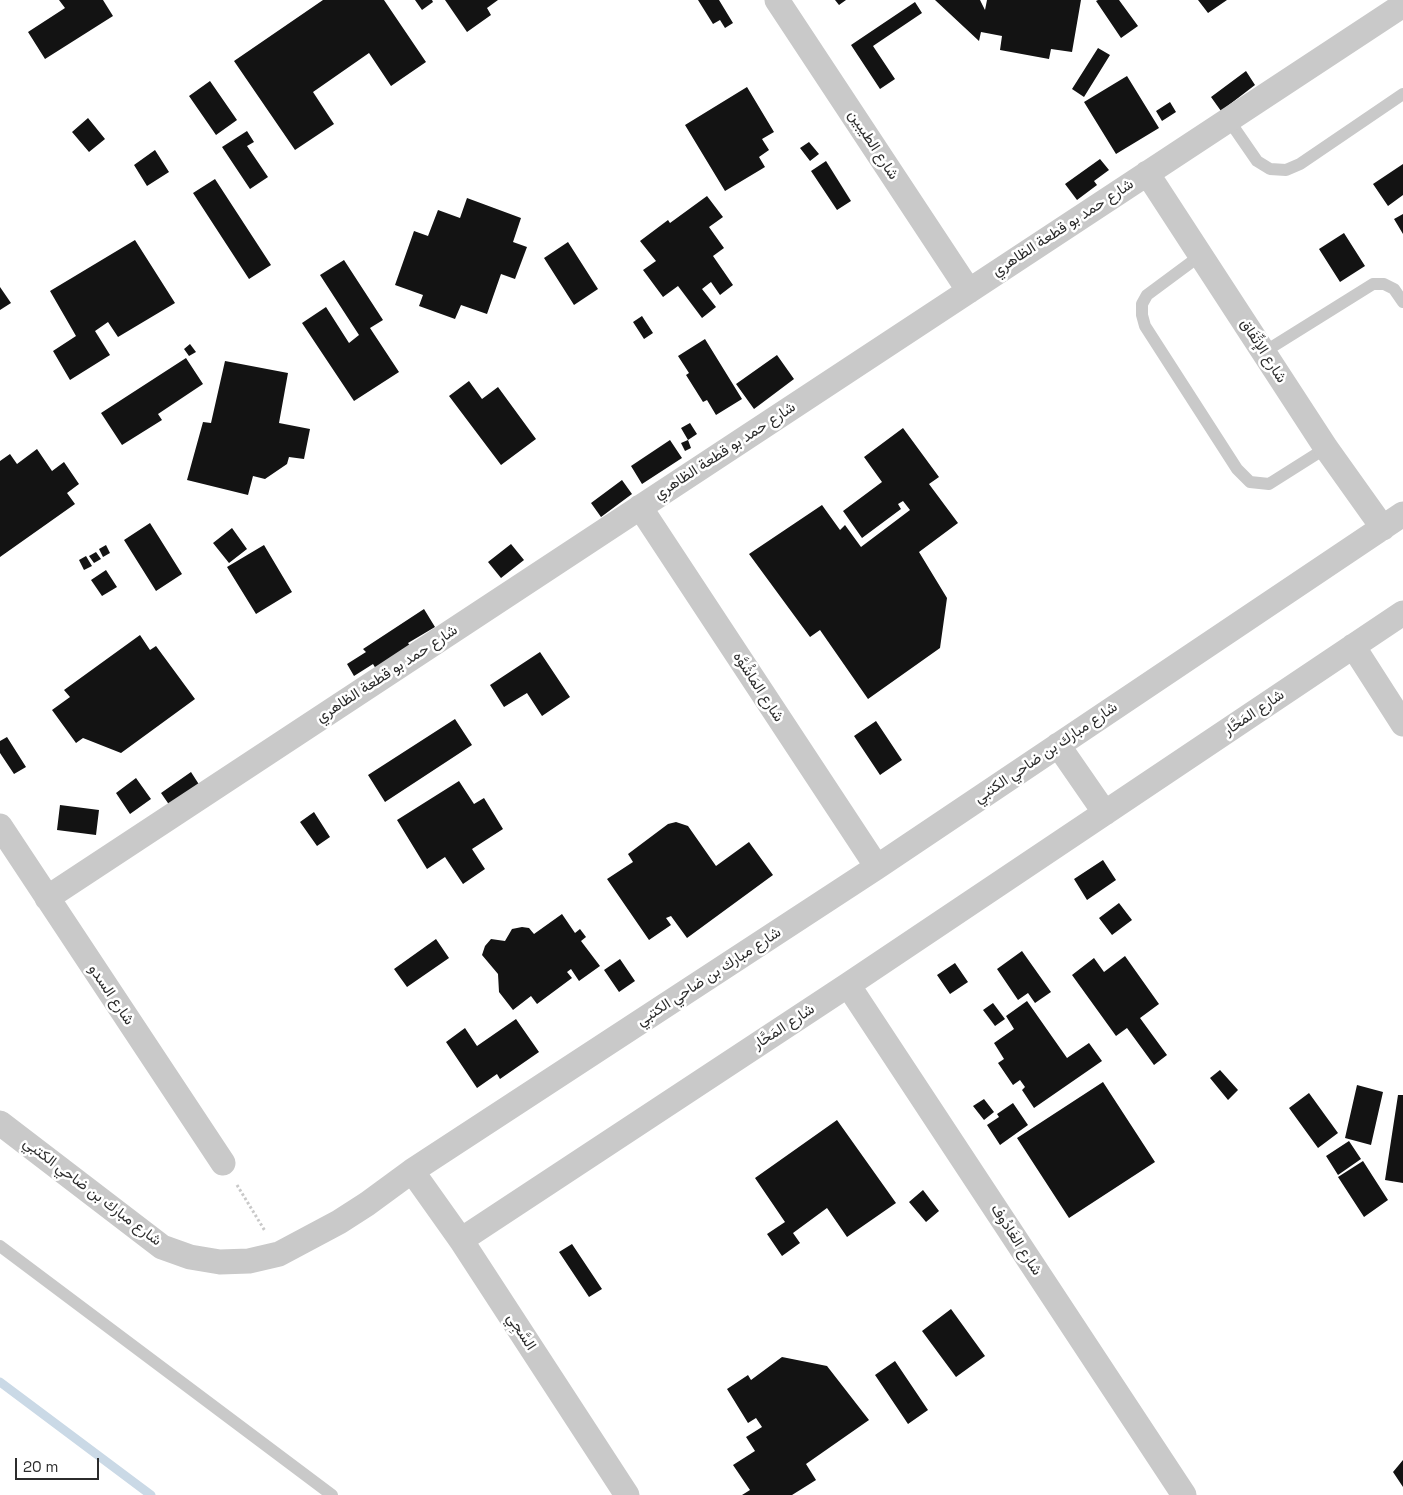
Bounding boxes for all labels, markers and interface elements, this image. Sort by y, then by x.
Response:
street label: شارع الطيبين [844,107,902,183]
street label: شارع حمد بو قطعة الظاهري [989,175,1137,281]
street label: شارع الإتِّفَاق [1236,316,1290,386]
street label: شارع حمد بو قطعة الظاهري [651,398,799,504]
street label: شارع حمد بو قطعة الظاهري [313,621,461,727]
street label: شارع المَاشُوَّه [729,649,787,725]
street label: شارع المَحَّار [1220,686,1288,740]
street label: شارع مبارك بن ضاحي الكتبي [971,698,1121,808]
street label: شارع مبارك بن ضاحي الكتبي [633,924,785,1030]
street label: شارع السدو [84,961,138,1029]
street label: شارع المَحَّار [750,1000,818,1054]
street label: شارع مبارك بن ضاحي الكتبي [19,1134,165,1250]
street label: شارع الغَادُوف [986,1201,1046,1279]
street label: السَّجِي [502,1310,540,1354]
scale bar [18,1448,101,1480]
text: 20 m [23,1457,58,1476]

